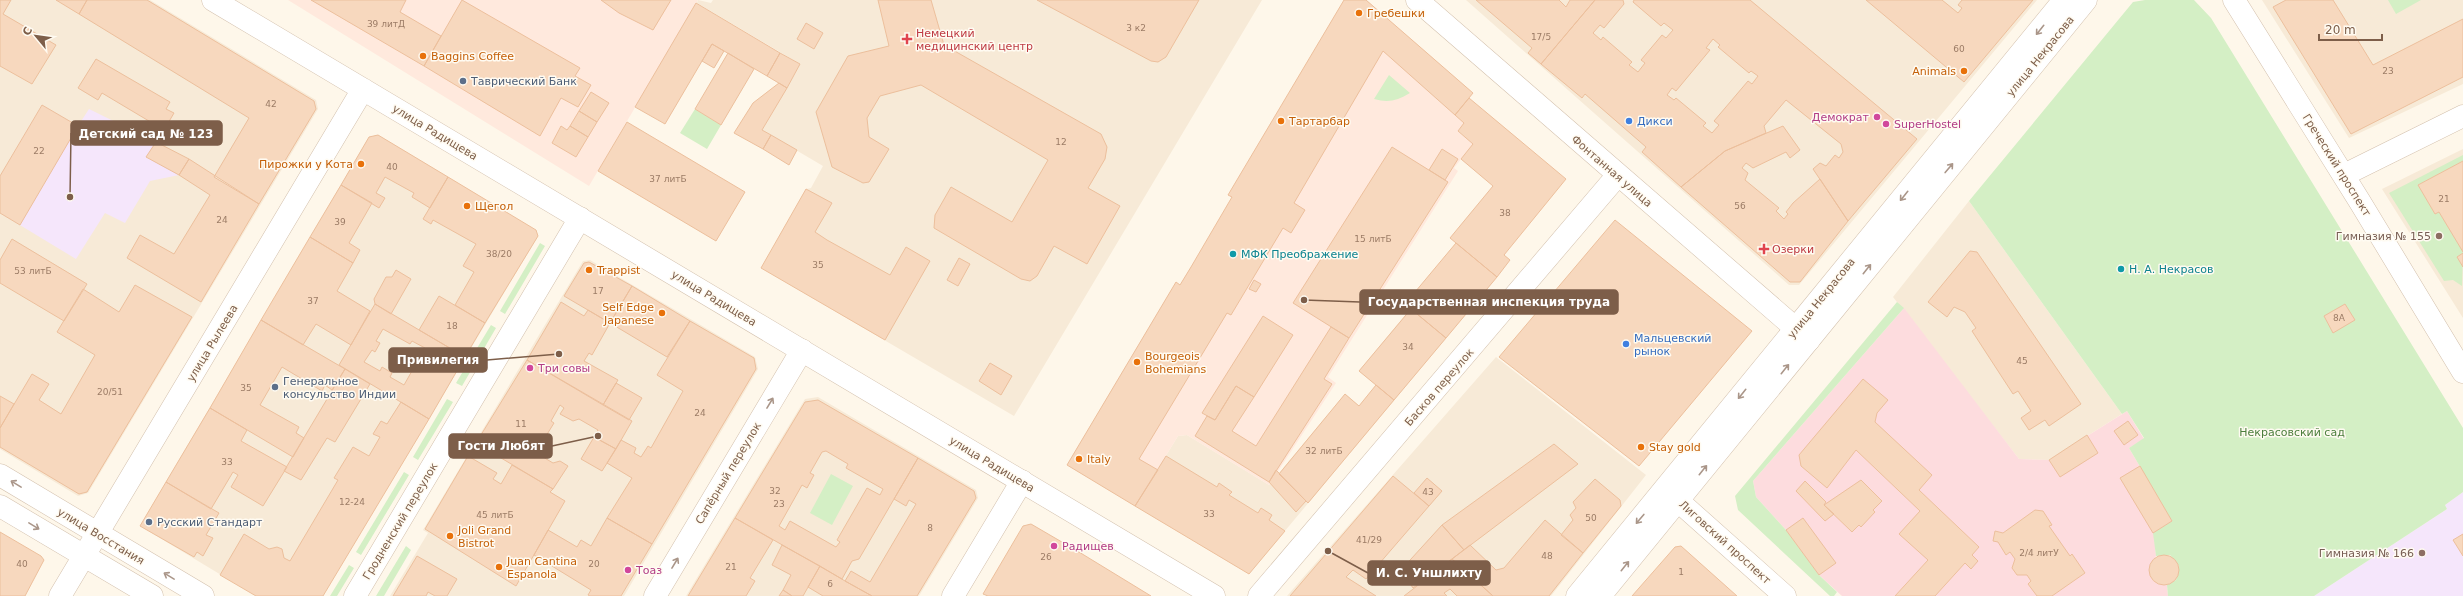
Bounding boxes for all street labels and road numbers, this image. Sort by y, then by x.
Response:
street label: улица Некрасова [2004,13,2077,99]
street label: улица Радищева [390,102,480,163]
street label: Греческий проспект [2300,112,2374,219]
street label: Фонтанная улица [1569,133,1655,210]
street label: улица Некрасова [1785,255,1858,341]
street label: улица Радищева [669,268,759,329]
street label: улица Рылеева [184,302,241,384]
street label: Басков переулок [1402,346,1477,429]
street label: Сапёрный переулок [693,420,764,527]
street label: улица Радищева [947,434,1037,495]
street label: Гродненский переулок [360,460,441,582]
street label: Лиговский проспект [1676,498,1774,587]
street label: улица Восстания [55,505,146,567]

